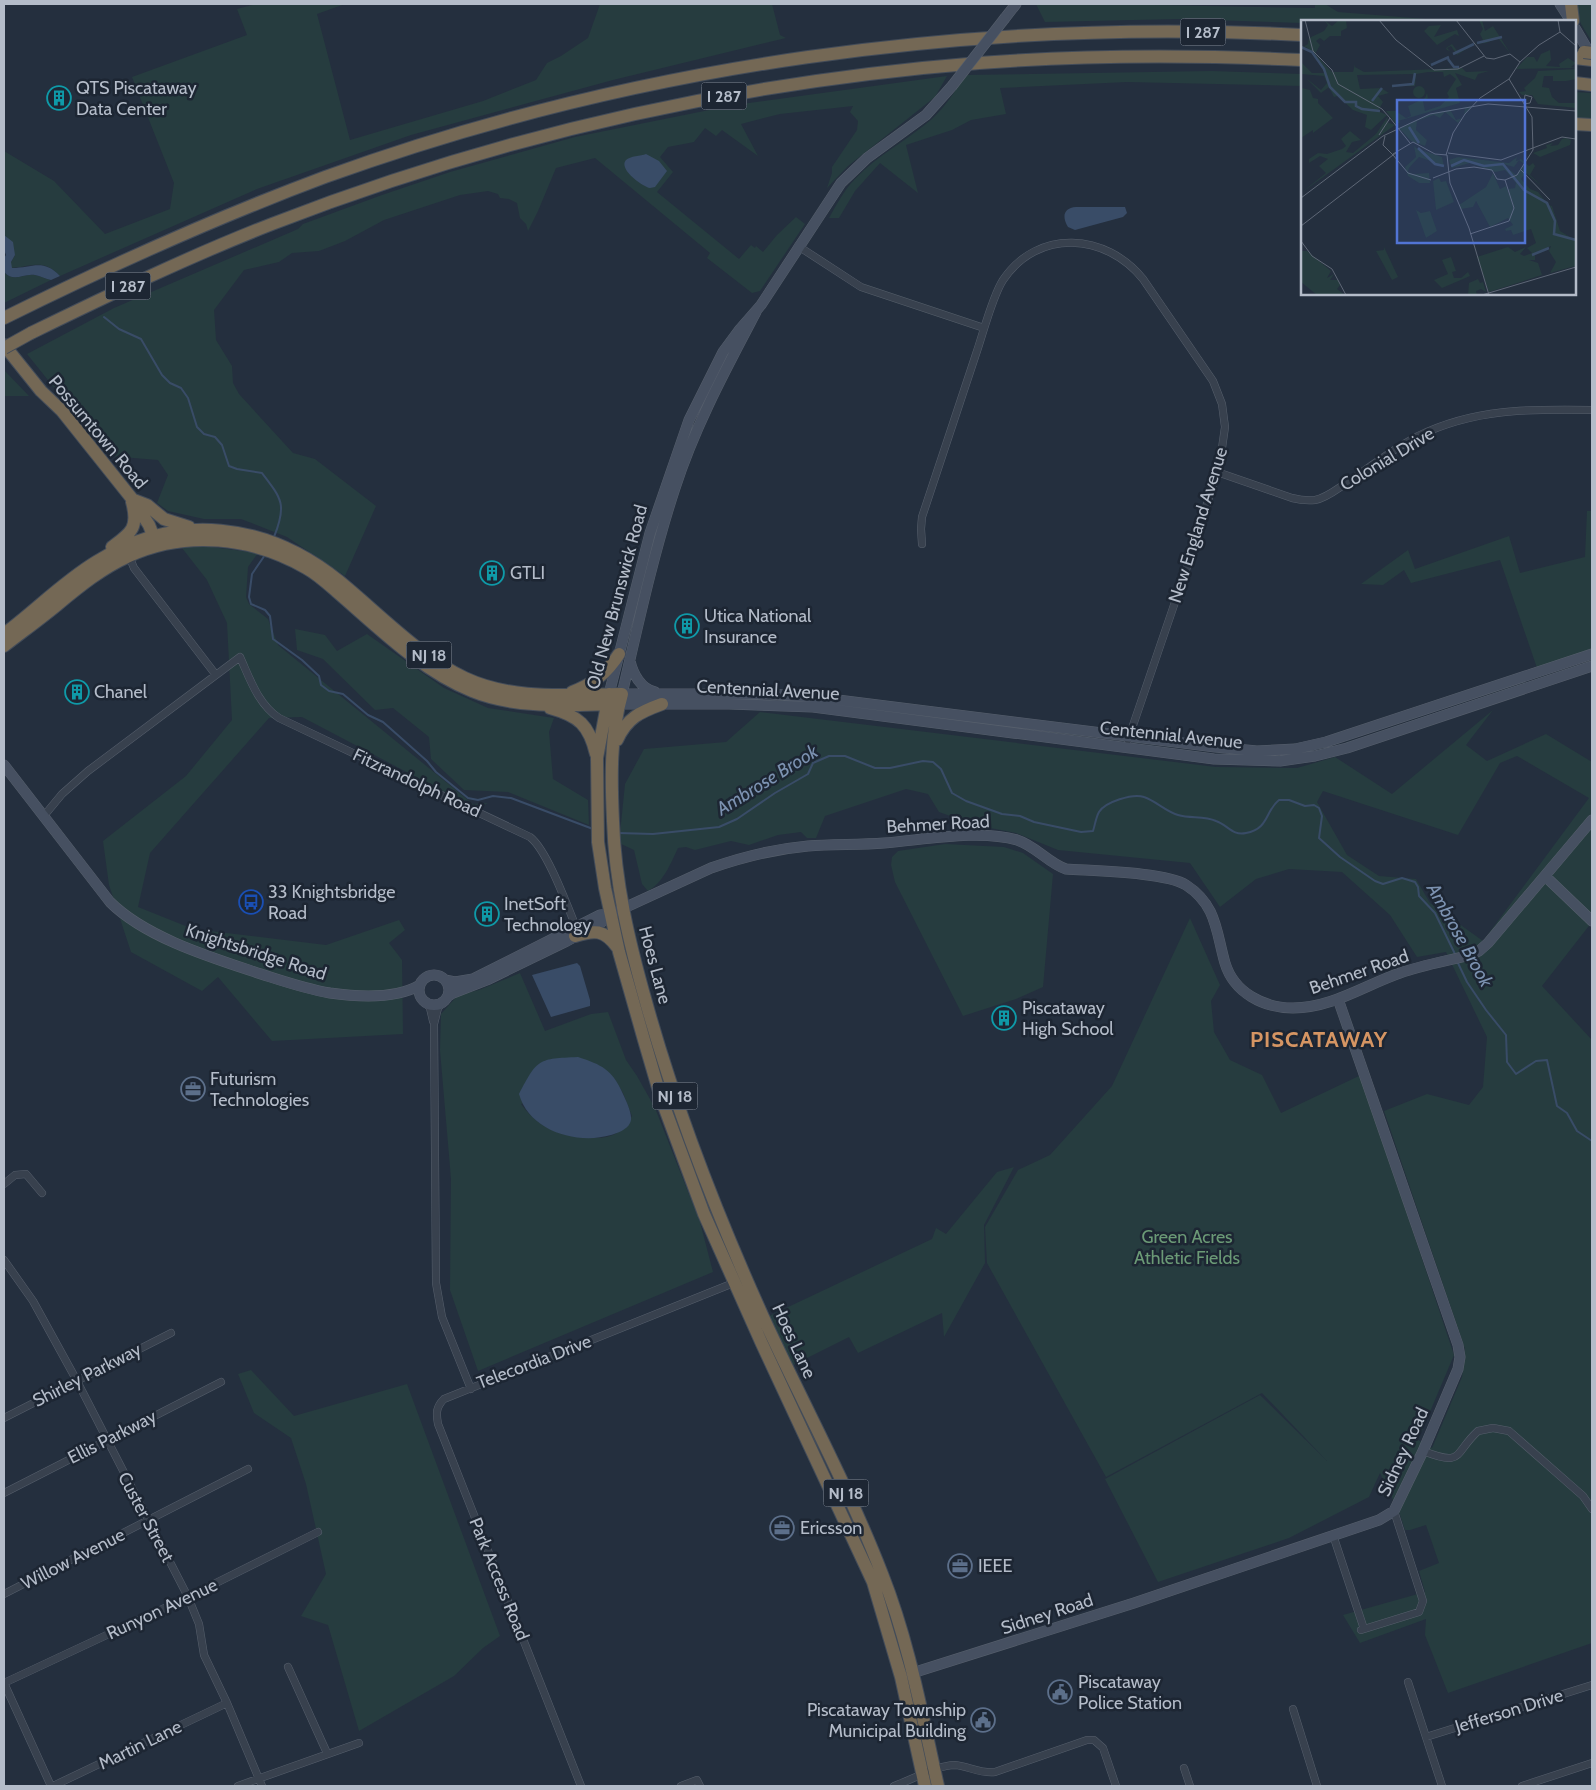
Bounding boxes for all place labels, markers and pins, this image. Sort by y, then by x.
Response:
place label: QTS Piscataway Data Center [76,77,197,120]
building icon: QTS Piscataway Data Center [46,85,72,111]
building icon: GTLI [479,560,505,586]
place label: GTLI [510,562,545,584]
place label: Utica National Insurance [704,605,812,648]
building icon: Utica National Insurance [674,613,700,639]
building icon: Chanel [64,679,90,705]
place label: Chanel [94,681,148,703]
place label: 33 Knightsbridge Road [268,881,395,924]
bus stop icon: 33 Knightsbridge Road [238,889,264,915]
place label: InetSoft Technology [504,893,591,936]
building icon: InetSoft Technology [474,901,500,927]
place label: Piscataway High School [1022,997,1114,1040]
building icon: Piscataway High School [991,1005,1017,1031]
place label: Futurism Technologies [210,1068,309,1111]
office icon: Futurism Technologies [180,1076,206,1102]
office icon: Ericsson [769,1515,795,1541]
place label: Ericsson [800,1517,862,1539]
office icon: IEEE [947,1553,973,1579]
place label: IEEE [978,1555,1013,1577]
place label: Piscataway Police Station [1078,1671,1182,1714]
public building icon: Piscataway Police Station [1047,1679,1073,1705]
place label: Piscataway Township Municipal Building [807,1699,967,1742]
public building icon: Piscataway Township Municipal Building [970,1707,996,1733]

